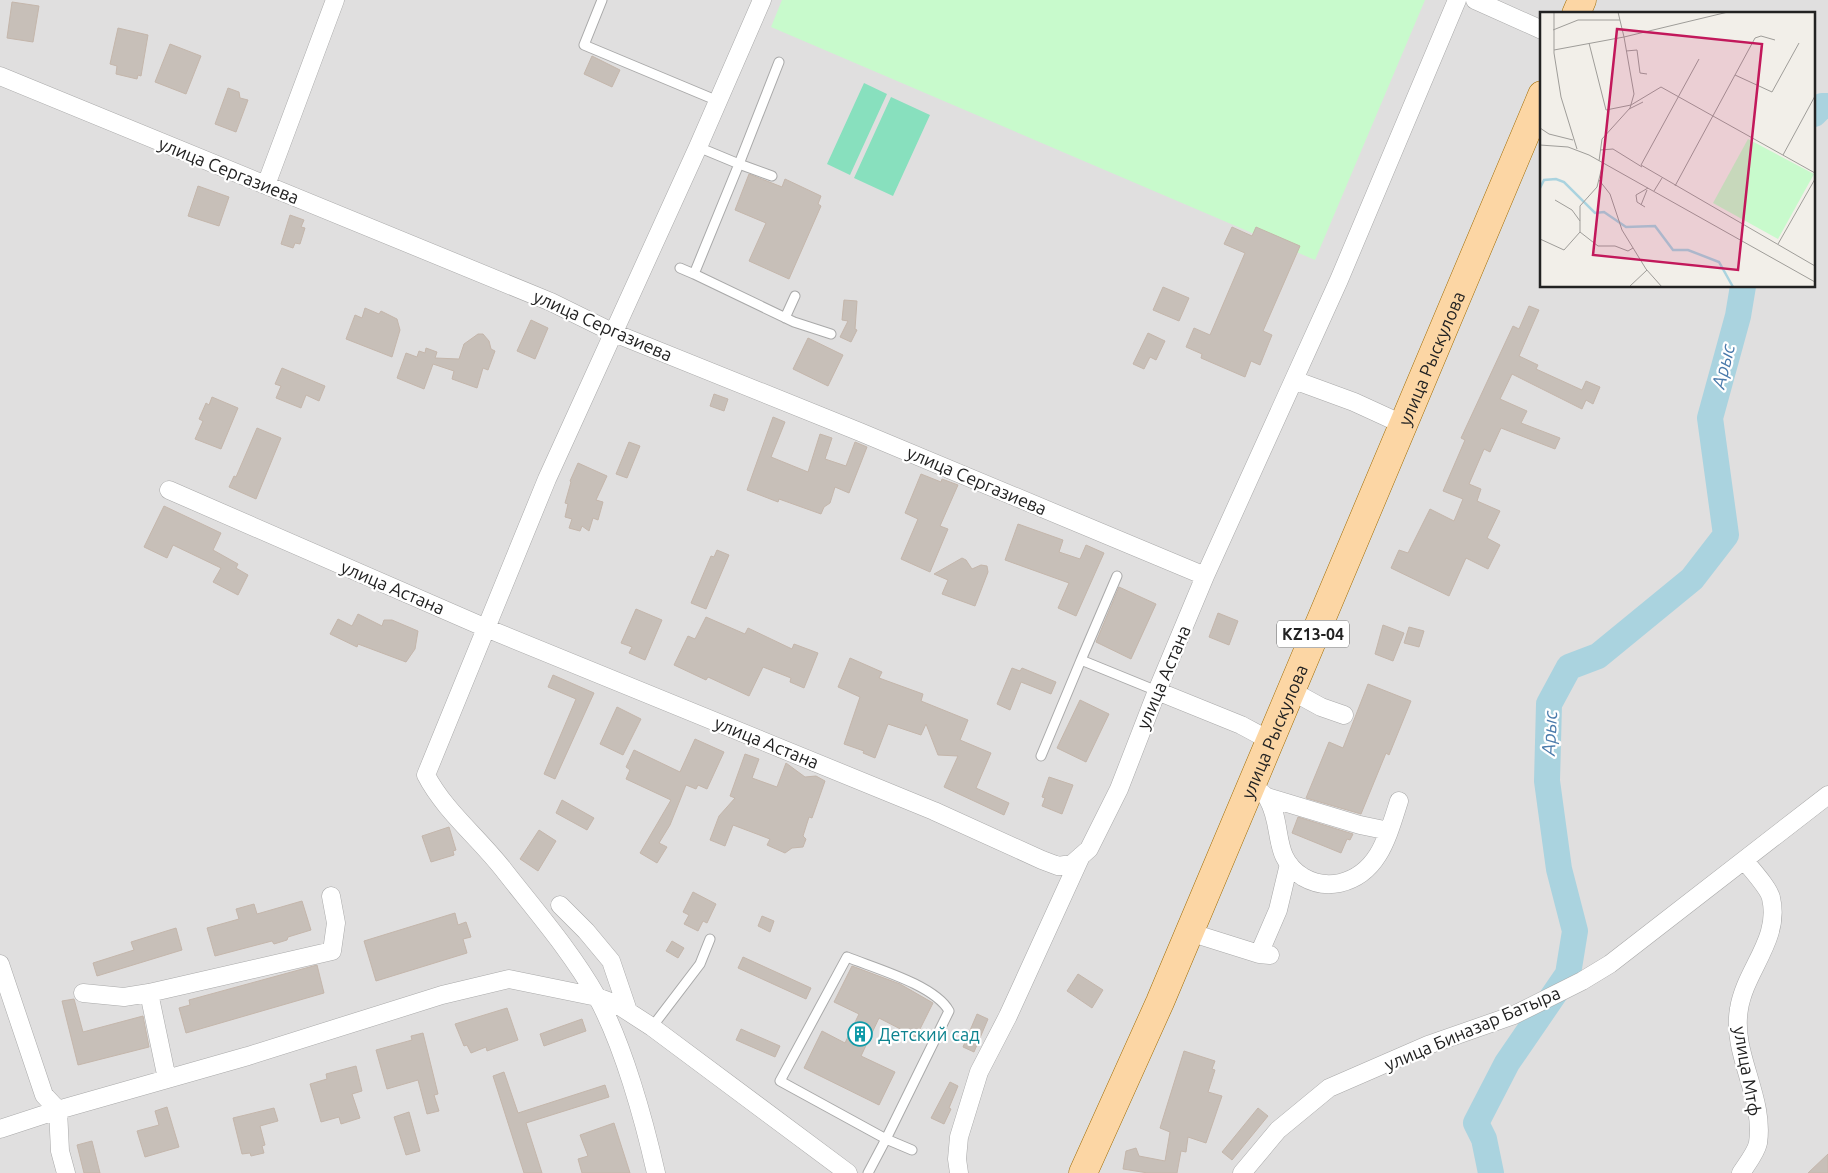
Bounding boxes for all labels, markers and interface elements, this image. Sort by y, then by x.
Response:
inset map [1540,12,1816,288]
street label: улица Сергазиева [156,133,302,207]
street label: улица Сергазиева [531,285,675,365]
street label: улица Рыскулова [1394,288,1468,429]
water label: Арыс [1707,341,1739,392]
street label: улица Сергазиева [904,442,1050,518]
street label: улица Астана [338,556,448,618]
road number: KZ13-04 [1277,620,1349,648]
street label: улица Астана [1132,622,1194,732]
street label: улица Рыскулова [1237,661,1311,802]
water label: Арыс [1537,710,1561,757]
street label: улица Астана [712,712,822,772]
street label: улица Биназар Батыра [1381,982,1563,1074]
building icon: Детский сад [847,1021,873,1047]
place label: Детский сад [878,1024,980,1044]
street label: улица Мтф [1730,1025,1766,1117]

